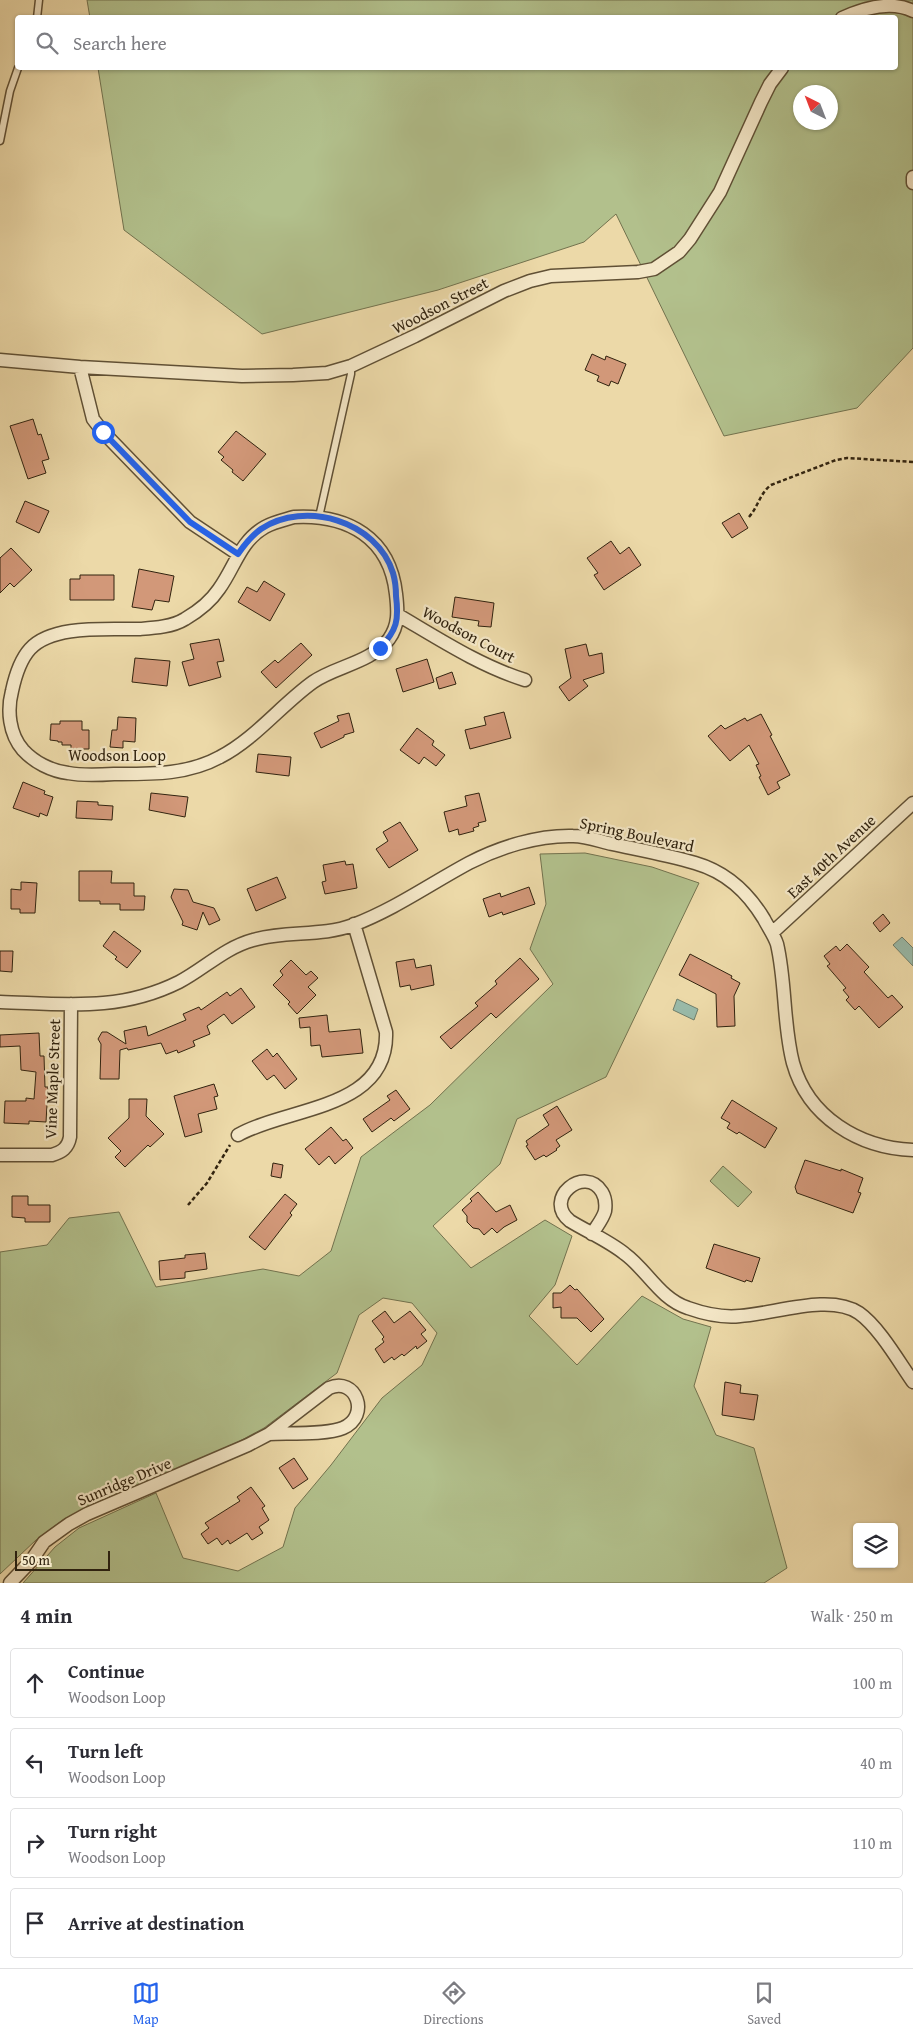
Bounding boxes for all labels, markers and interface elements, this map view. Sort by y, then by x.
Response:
search box [15,15,898,70]
icon: search [33,29,61,57]
text: Search here [73,29,167,57]
north arrow [793,85,838,130]
street label: Woodson Street [388,270,493,340]
route start [92,421,115,444]
street label: Woodson Court [418,599,520,669]
route end [369,637,392,660]
street label: Woodson Loop [68,743,166,767]
street label: East 40th Avenue [781,808,881,904]
street label: Spring Boulevard [578,810,697,858]
street label: Vine Maple Street [38,1018,66,1140]
street label: Sunridge Drive [73,1450,175,1512]
map controls [853,1523,898,1568]
button: layers [853,1523,898,1568]
scale bar [15,1548,110,1571]
text: 50 m [22,1550,50,1570]
text: 4 min [20,1600,72,1631]
text: Walk · 250 m [810,1604,893,1628]
text: Continue [68,1657,145,1685]
icon: ahead [21,1669,49,1697]
text: 100 m [852,1671,892,1695]
text: Woodson Loop [68,1685,166,1709]
text: Turn left [68,1737,143,1765]
icon: left [21,1749,49,1777]
text: 40 m [860,1751,892,1775]
text: Woodson Loop [68,1765,166,1789]
text: Turn right [68,1817,157,1845]
icon: right [21,1829,49,1857]
text: 110 m [852,1831,892,1855]
text: Woodson Loop [68,1845,166,1869]
icon: arrive [21,1909,49,1937]
text: Arrive at destination [68,1909,244,1937]
tab: Map [132,1979,160,2029]
tab: Directions [423,1979,484,2029]
tab: Saved [747,1979,781,2029]

